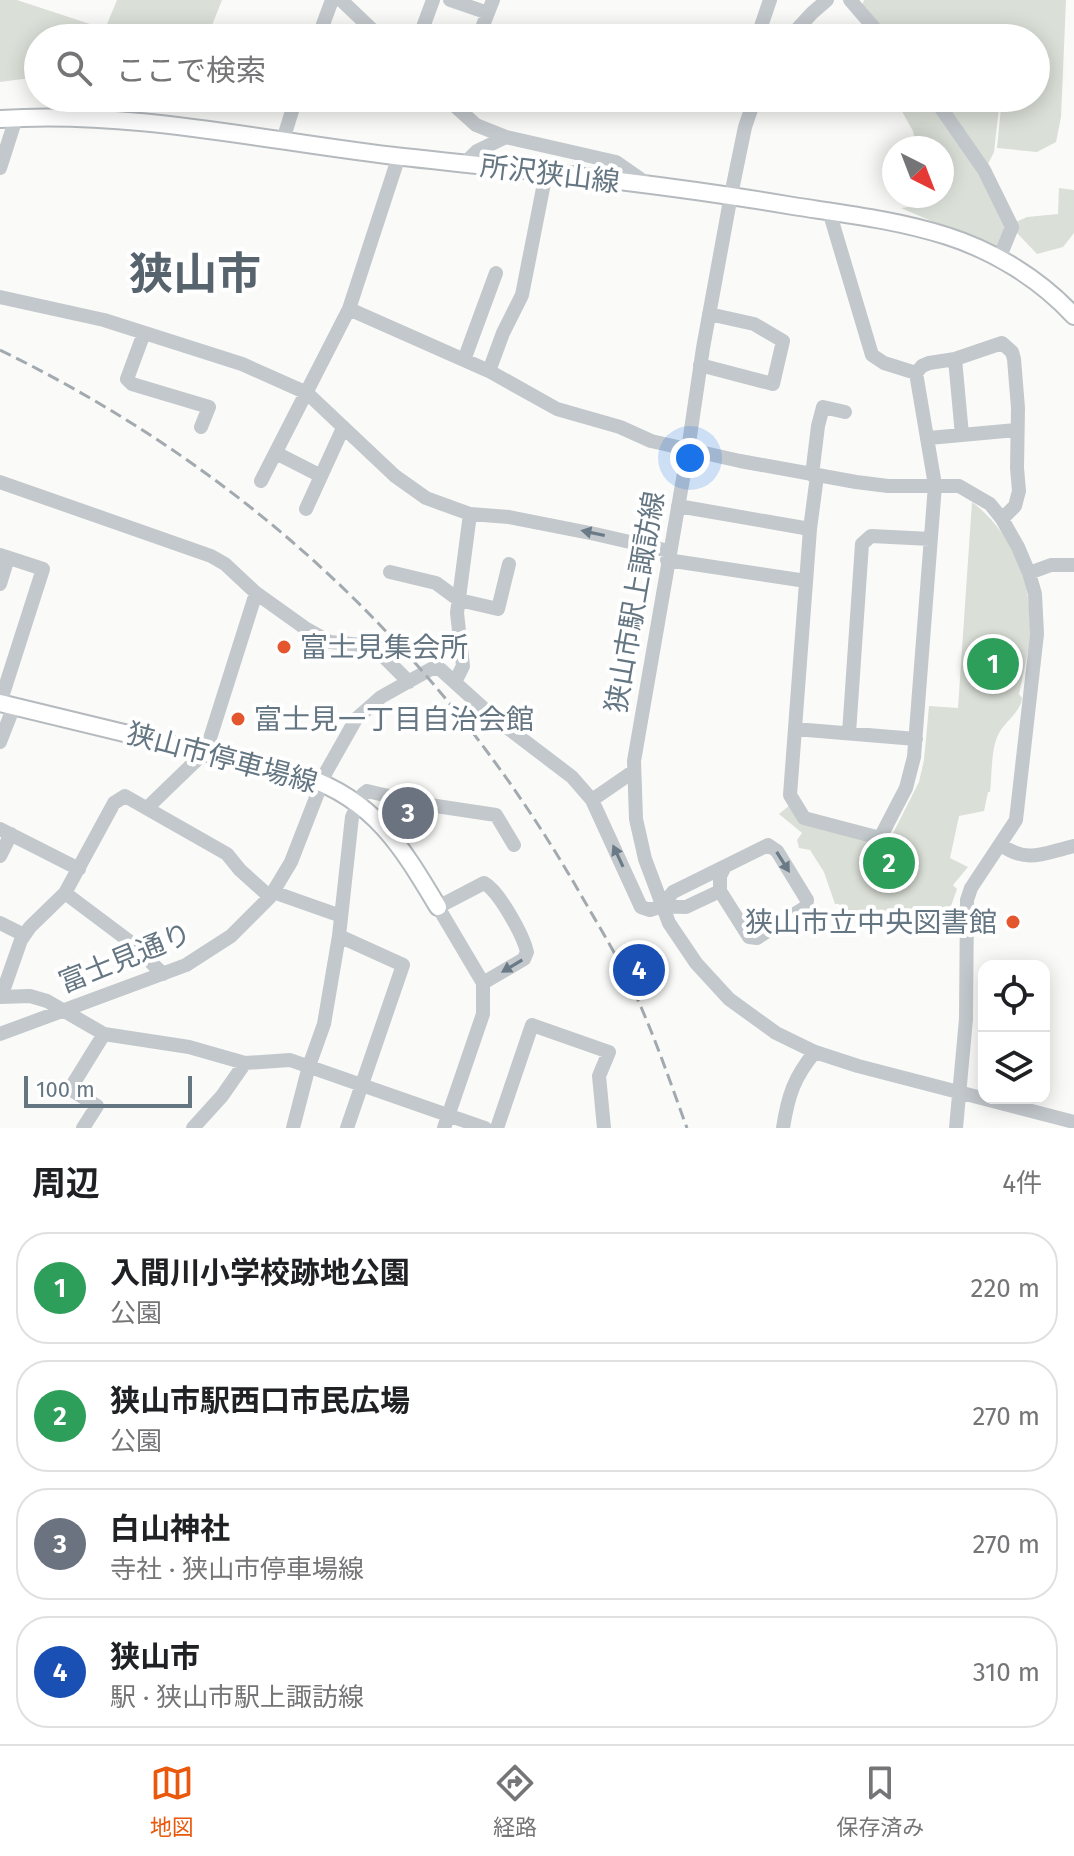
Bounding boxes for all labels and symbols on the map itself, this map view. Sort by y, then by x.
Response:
north arrow [882,136,954,208]
street label: 所沢狭山線 [479,149,621,199]
district label: 狭山市 [129,248,261,301]
your location [670,438,710,478]
street label: 狭山市駅上諏訪線 [599,489,671,715]
one-way arrow [580,527,605,539]
place label: 富士見集会所 [300,631,468,664]
pin: 1 [967,634,1019,694]
marker: 富士見集会所 [275,638,293,656]
place label: 富士見一丁目自治会館 [254,703,534,736]
marker: 富士見一丁目自治会館 [229,710,247,728]
street label: 狭山市停車場線 [123,717,321,799]
pin: 3 [382,783,434,843]
pin: 2 [863,833,915,893]
one-way arrow [611,844,625,868]
one-way arrow [776,851,790,873]
place label: 狭山市立中央図書館 [745,906,997,939]
marker: 狭山市立中央図書館 [1004,913,1022,931]
street label: 富士見通り [54,916,196,1000]
pin: 4 [613,940,665,1000]
one-way arrow [501,959,523,973]
scale bar [24,1072,192,1108]

